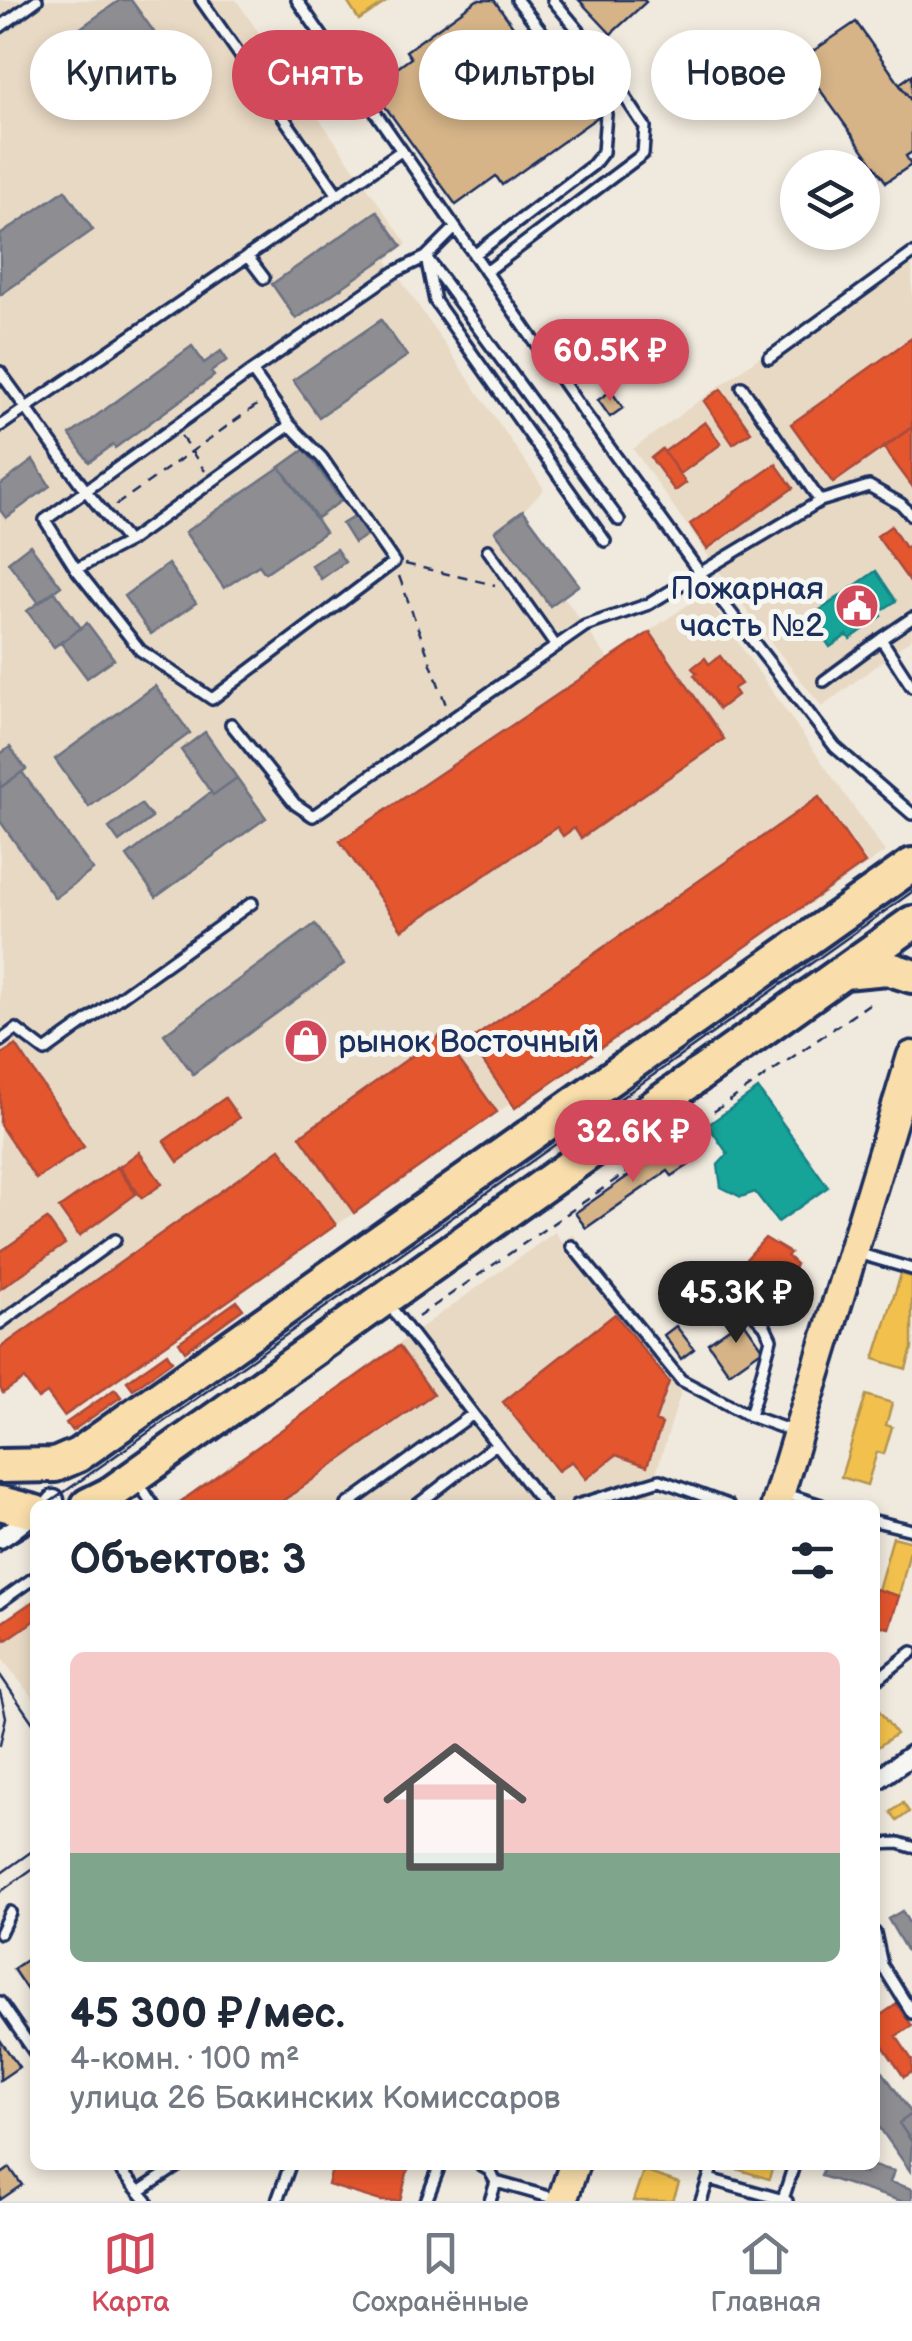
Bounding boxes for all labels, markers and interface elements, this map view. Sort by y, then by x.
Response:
chip: Купить [30,30,212,120]
chip: Снять [232,30,399,120]
chip: Фильтры [419,30,631,120]
chip: Новое [651,30,821,120]
map controls [780,150,880,250]
button: layers [780,150,880,250]
pin: 60.5K ₽ [518,319,702,404]
text: 60.5K ₽ [553,332,667,371]
place label: Пожарная часть №2 [670,570,824,646]
public building icon: Пожарная часть №2 [834,583,880,629]
shop icon: рынок Восточный [283,1018,329,1064]
place label: рынок Восточный [338,1023,599,1062]
pin: 32.6K ₽ [541,1100,725,1185]
text: 32.6K ₽ [576,1113,690,1152]
pin: 45.3K ₽ [644,1261,828,1346]
text: 45.3K ₽ [680,1274,792,1313]
icon: filters [785,1533,840,1588]
text: Объектов: 3 [70,1535,306,1586]
icon: home [365,1717,545,1897]
text: 45 300 ₽/мес. [70,1989,345,2040]
text: 4-комн. · 100 m² [70,2040,300,2079]
text: улица 26 Бакинских Комиссаров [70,2079,560,2118]
tab: Карта [91,2226,170,2319]
tab: Сохранённые [352,2226,529,2319]
tab: Главная [711,2226,821,2319]

